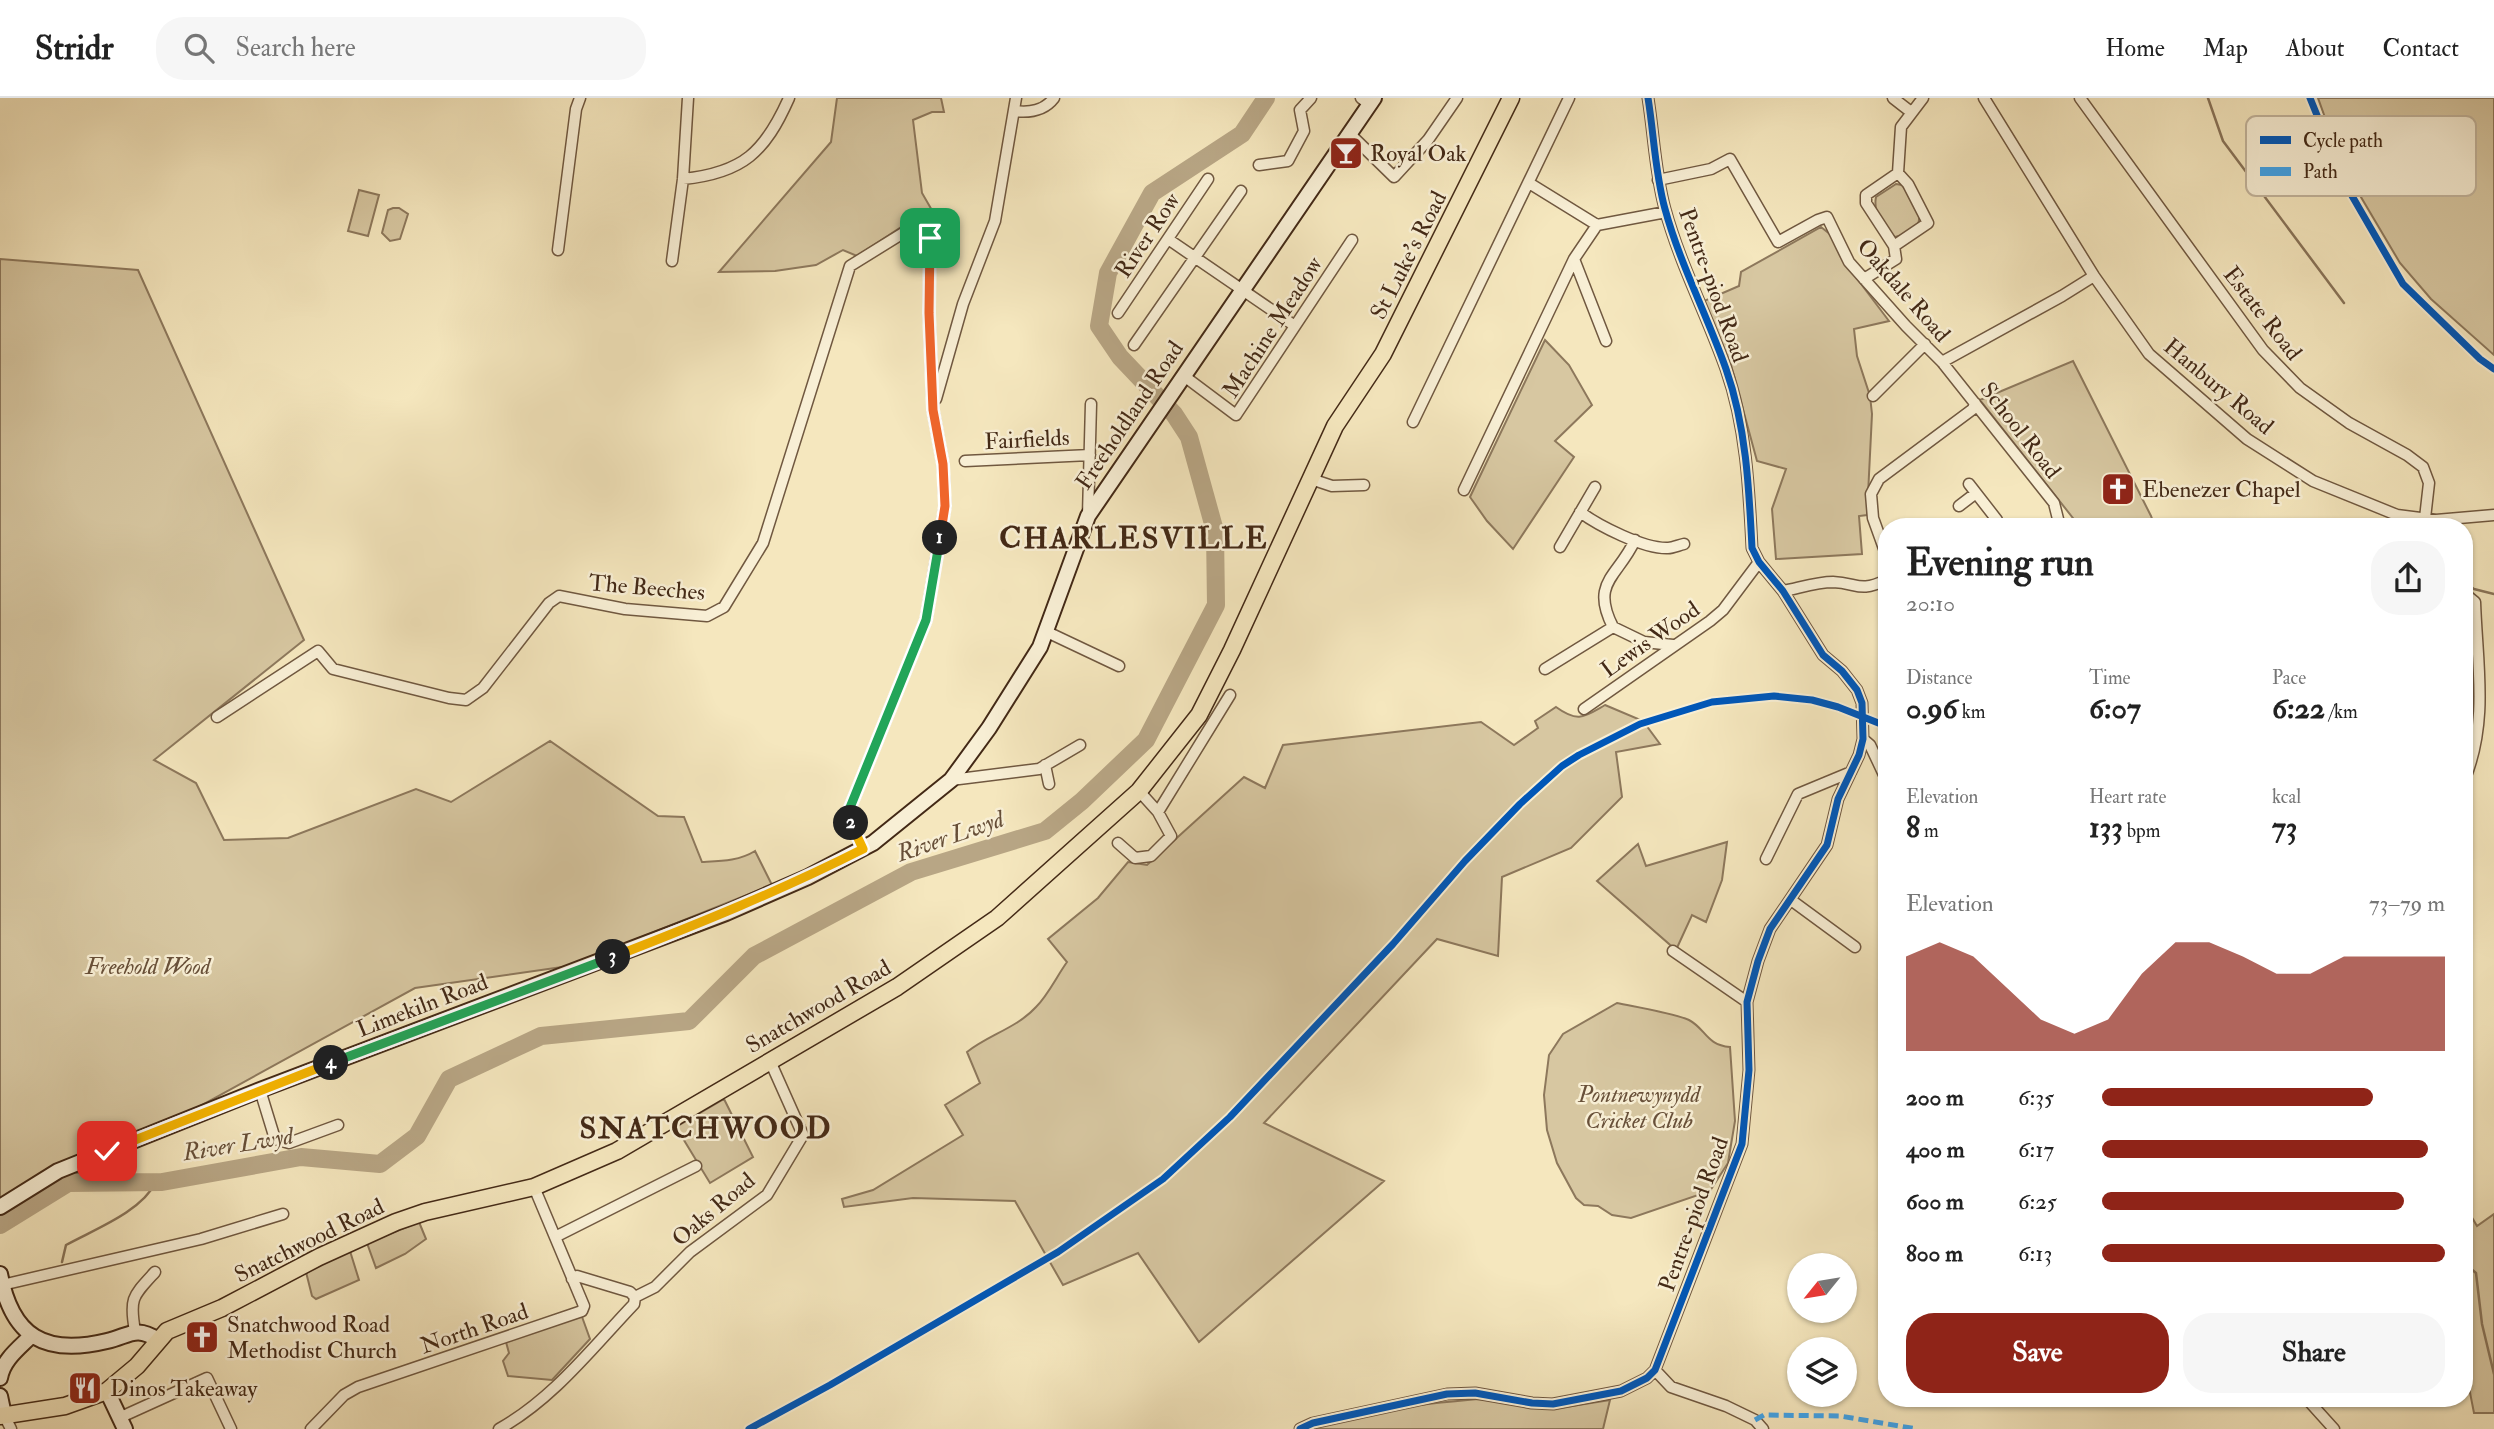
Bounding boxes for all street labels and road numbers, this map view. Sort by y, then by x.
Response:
street label: River Row [1108,186,1187,283]
street label: St Luke's Road [1364,186,1453,324]
street label: Pentre-piod Road [1671,204,1755,367]
street label: Oakdale Road [1851,233,1957,348]
street label: Machine Meadow [1216,250,1329,403]
street label: Estate Road [2217,261,2308,366]
street label: Hanbury Road [2158,332,2280,441]
street label: Freeholdland Road [1069,335,1190,495]
street label: School Road [1974,376,2067,485]
street label: Fairfields [984,423,1070,456]
street label: The Beeches [588,568,706,607]
street label: Lewis Wood [1595,595,1705,684]
street label: Snatchwood Road [740,953,896,1060]
street label: Limekiln Road [353,967,492,1044]
street label: Pentre-piod Road [1652,1133,1736,1296]
street label: Oaks Road [666,1166,761,1253]
street label: Snatchwood Road [230,1192,389,1289]
street label: North Road [416,1297,532,1360]

